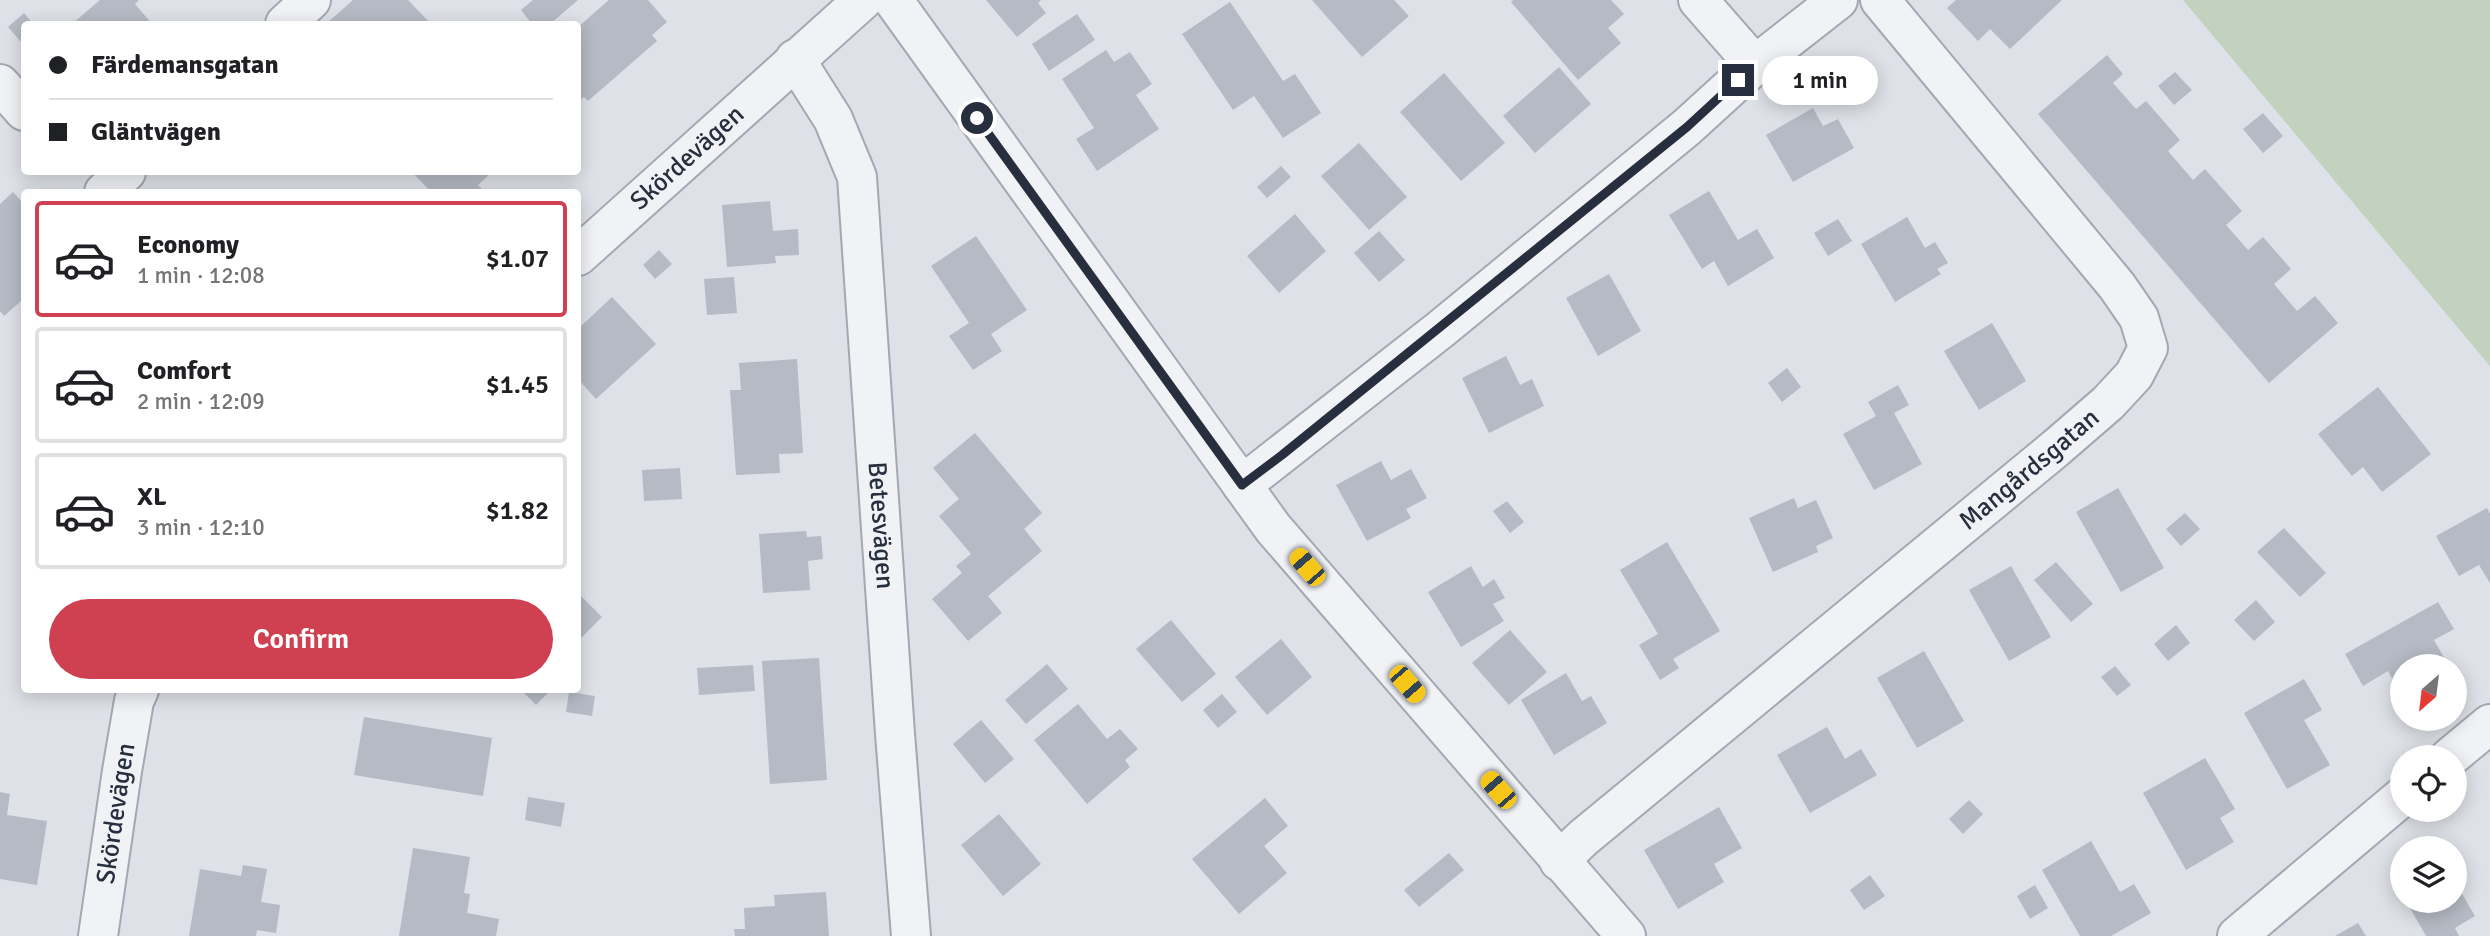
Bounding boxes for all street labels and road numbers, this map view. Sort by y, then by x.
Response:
street label: Skördevägen [624,98,751,217]
street label: Mangårdsgatan [1953,402,2106,537]
street label: Betesvägen [860,461,901,590]
street label: Skördevägen [90,740,143,886]

